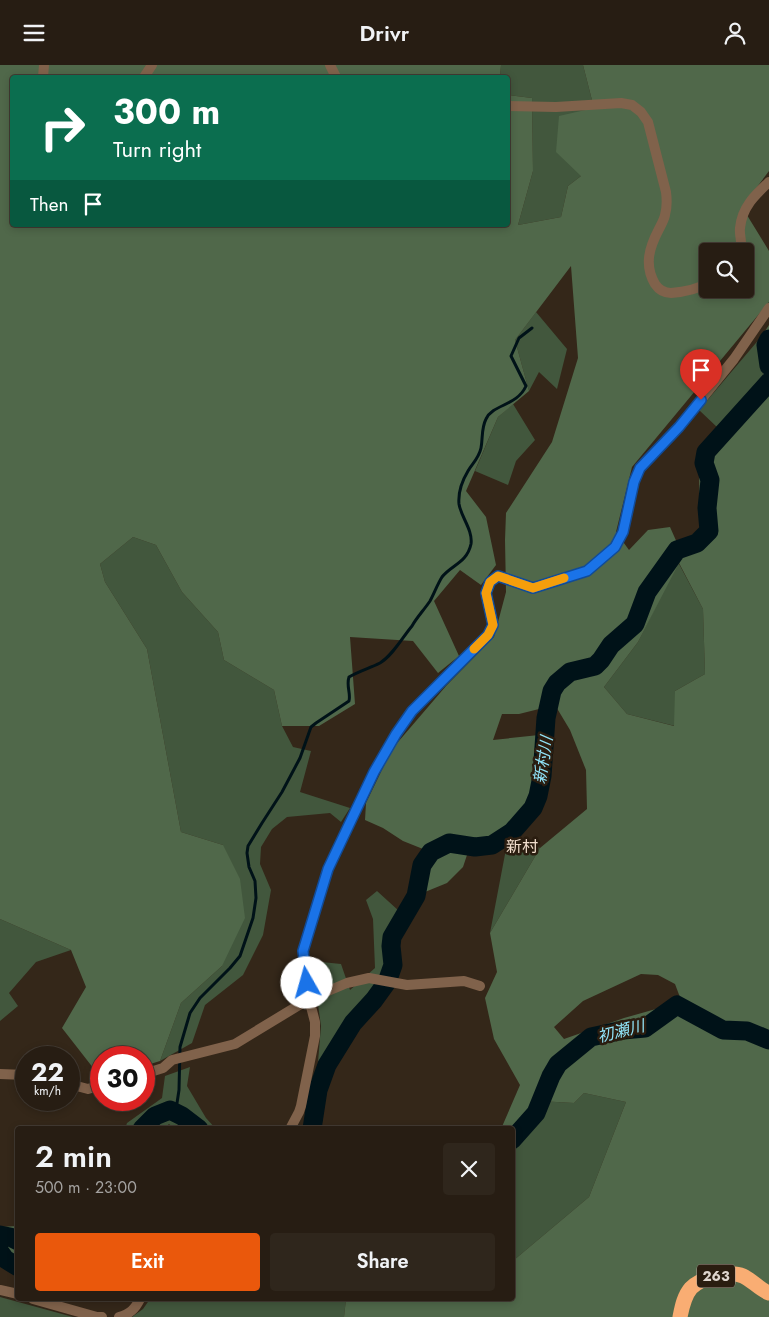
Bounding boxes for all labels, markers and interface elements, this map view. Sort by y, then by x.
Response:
text: Drivr [360,17,409,49]
icon: menu [20,19,48,47]
icon: person [721,19,749,47]
text: 300 m [113,87,220,137]
icon: right [30,95,95,160]
text: Turn right [113,133,201,165]
icon: arrive [79,190,107,218]
text: Then [30,191,69,218]
map controls [699,243,754,298]
button: search [699,243,754,298]
pin [680,349,722,400]
icon: arrive [687,356,715,384]
water label: 新村川 [528,733,558,786]
district label: 新村 [506,835,538,858]
position arrow [280,956,332,1008]
water label: 初瀬川 [595,1014,649,1048]
speed limit sign: 30 [90,1046,155,1111]
text: 22 [31,1054,64,1090]
text: km/h [34,1082,61,1100]
text: 2 min [35,1135,112,1178]
button: close [443,1143,495,1195]
text: 500 m · 23:00 [35,1176,137,1199]
button: Exit [35,1233,260,1291]
button: Share [270,1233,495,1291]
road number: 263 [697,1265,735,1287]

